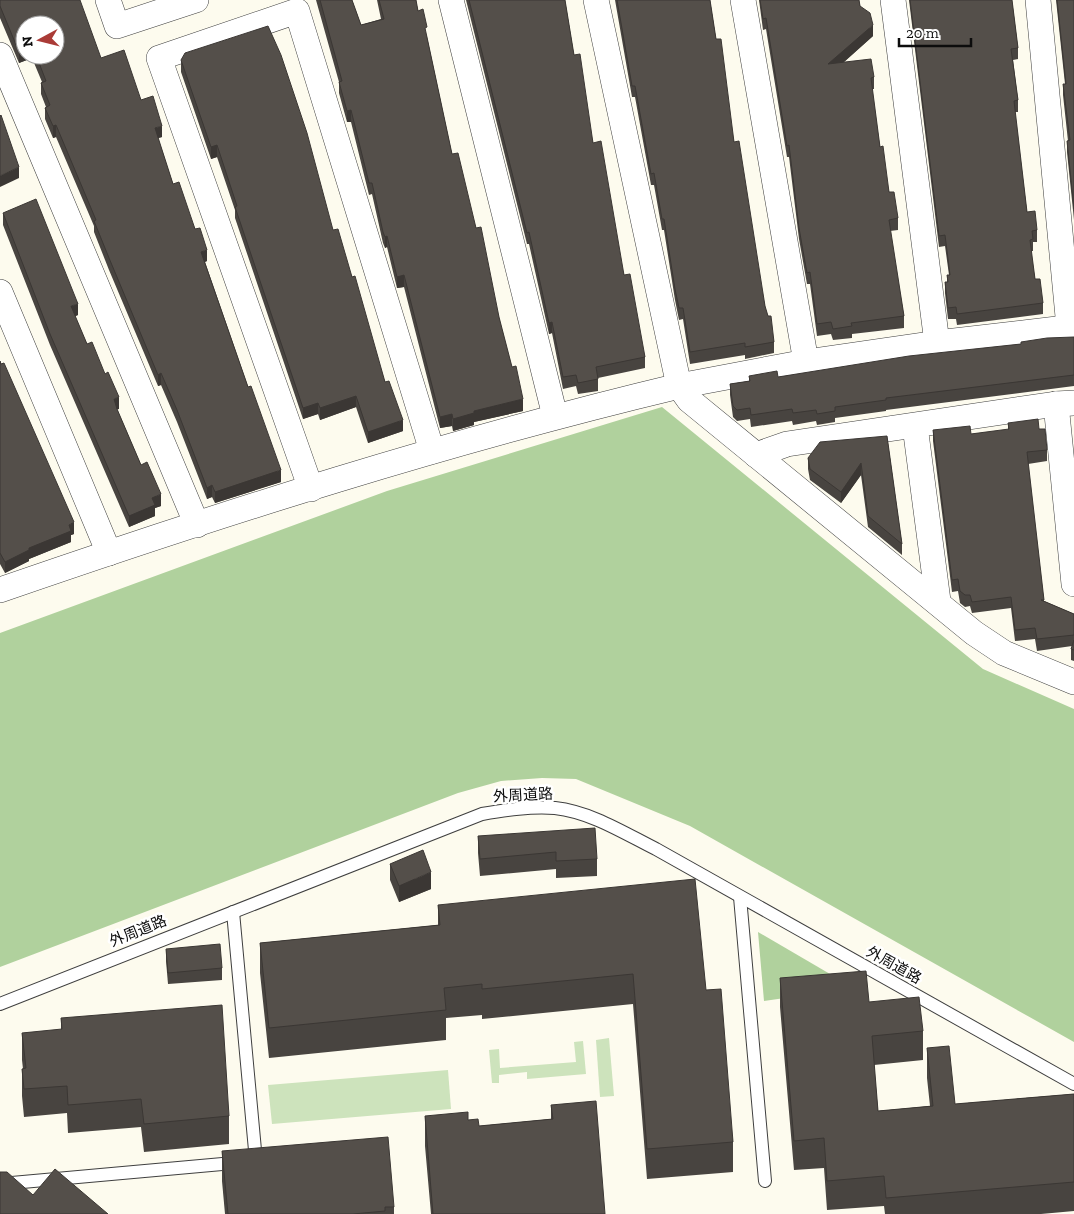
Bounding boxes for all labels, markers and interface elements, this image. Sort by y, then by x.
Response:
north arrow [15,15,65,65]
scale bar [899,15,972,47]
text: 20 m [906,24,939,42]
text: N [18,35,37,48]
street label: 外周道路 [493,784,553,806]
street label: 外周道路 [107,911,169,951]
street label: 外周道路 [863,943,925,987]

